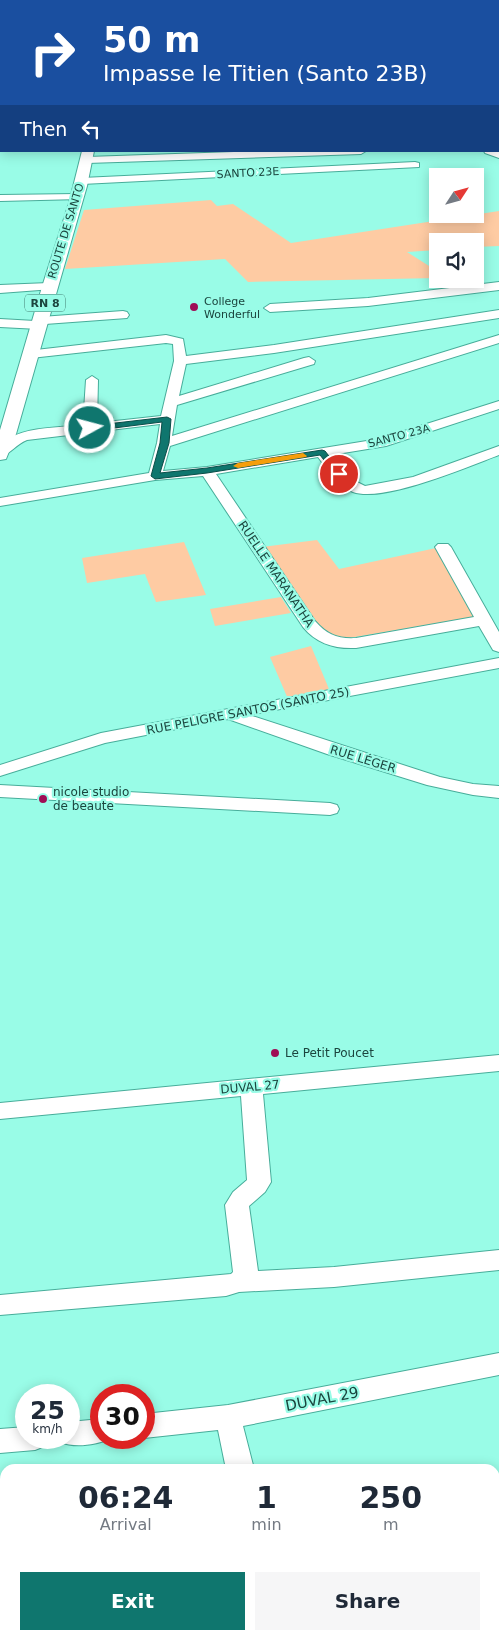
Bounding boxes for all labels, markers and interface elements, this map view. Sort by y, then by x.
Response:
icon: right [20,20,85,85]
text: 50 m [103,20,200,60]
text: Impasse le Titien (Santo 23B) [103,61,427,86]
icon: left [77,115,105,143]
text: Then [20,118,67,140]
street label: SANTO 23E [216,165,280,181]
north arrow [429,168,484,222]
map controls [429,168,484,288]
street label: ROUTE DE SANTO [45,182,87,280]
button: sound [429,233,484,288]
road number: RN 8 [25,294,65,312]
place label: College Wonderful [204,295,260,321]
marker: College Wonderful [188,301,200,313]
position arrow [63,401,115,453]
street label: SANTO 23A [367,421,432,450]
pin [318,453,360,495]
icon: arrive [325,460,353,488]
street label: RUELLE MARANATHA [235,518,317,630]
street label: RUE PELIGRE SANTOS (SANTO 25) [146,684,350,738]
street label: RUE LÉGER [328,741,398,776]
place label: nicole studio de beaute [53,785,129,813]
marker: nicole studio de beaute [37,793,49,805]
place label: Le Petit Poucet [285,1046,374,1060]
marker: Le Petit Poucet [269,1047,281,1059]
street label: DUVAL 27 [220,1077,280,1097]
street label: DUVAL 29 [284,1383,360,1415]
speed limit sign: 30 [90,1384,155,1449]
text: 25 [30,1396,65,1425]
text: km/h [32,1422,63,1436]
text: 06:24 [78,1480,173,1515]
text: 1 [256,1480,277,1515]
text: 250 [359,1480,422,1515]
text: Arrival [100,1515,152,1534]
text: min [251,1515,282,1534]
text: m [383,1515,399,1534]
button: Exit [20,1572,245,1630]
button: Share [255,1572,480,1630]

